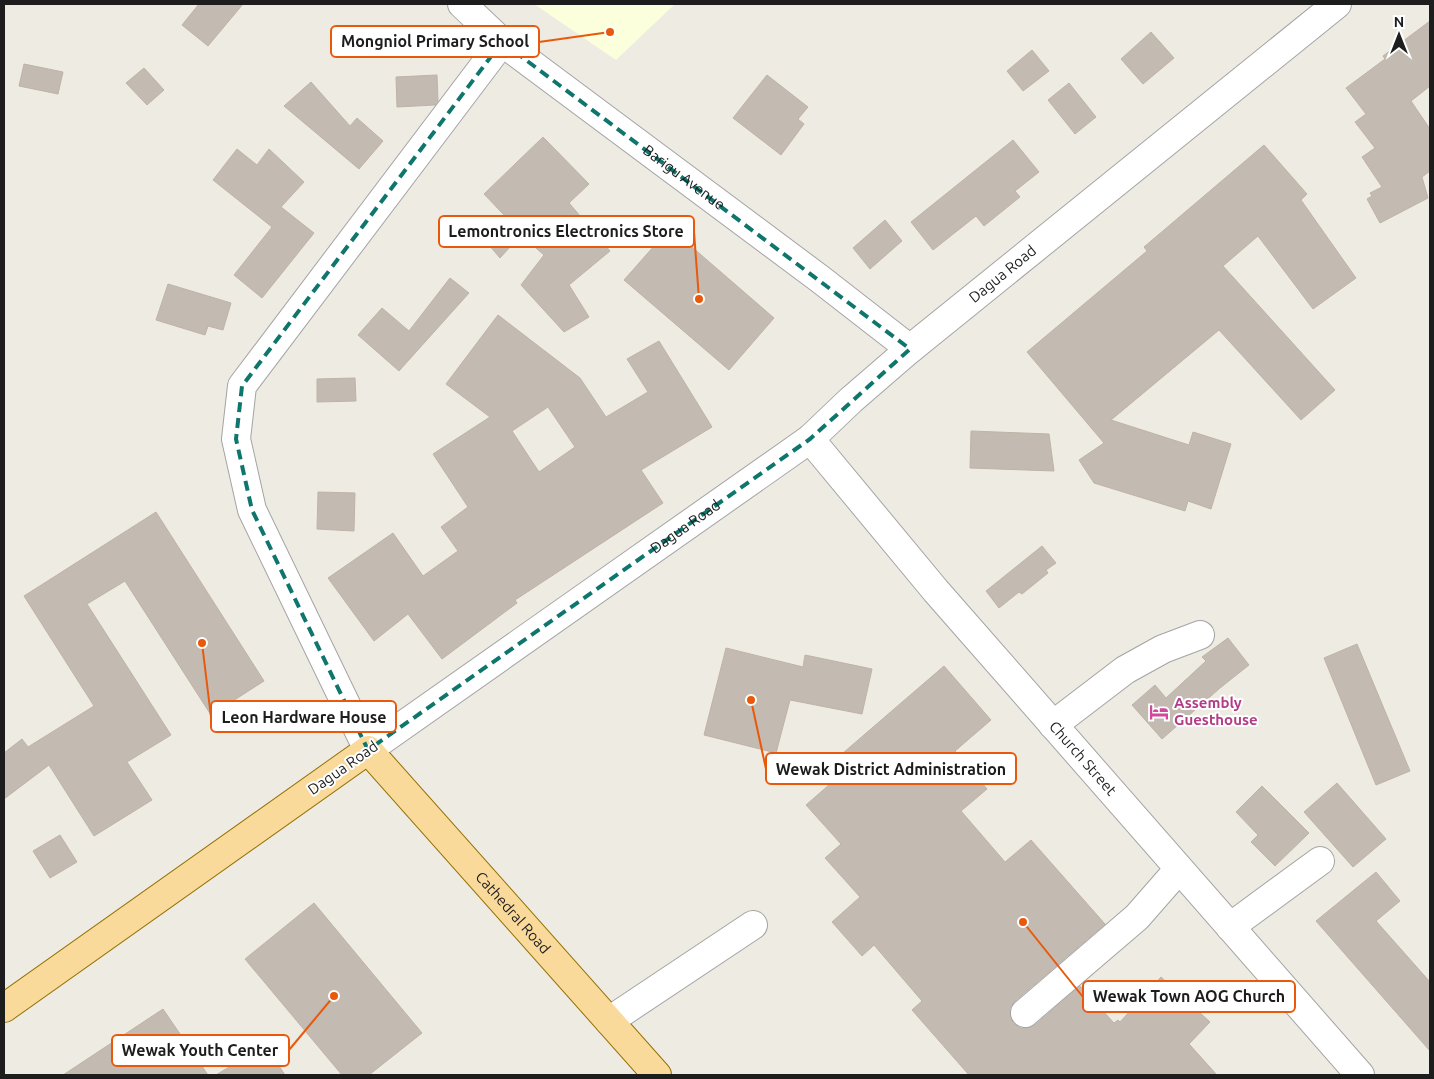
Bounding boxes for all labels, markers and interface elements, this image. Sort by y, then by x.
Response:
north arrow [1374,10,1424,60]
text: N [1394,14,1404,30]
callout: Mongniol Primary School [331,26,539,57]
text: Mongniol Primary School [341,32,529,50]
street label: Barigu Avenue [640,141,728,213]
callout: Lemontronics Electronics Store [439,216,694,247]
text: Lemontronics Electronics Store [448,222,684,240]
street label: Dagua Road [965,242,1039,306]
street label: Dagua Road [647,496,723,557]
place label: Assembly Guesthouse [1174,694,1258,728]
callout: Leon Hardware House [211,701,396,732]
hotel icon: Assembly Guesthouse [1148,701,1170,723]
text: Leon Hardware House [221,708,387,726]
street label: Church Street [1046,718,1120,799]
street label: Dagua Road [305,737,381,798]
callout: Wewak District Administration [766,753,1016,784]
text: Wewak District Administration [776,760,1006,778]
street label: Cathedral Road [472,868,554,957]
callout: Wewak Town AOG Church [1083,981,1295,1012]
text: Wewak Town AOG Church [1093,987,1285,1005]
callout: Wewak Youth Center [112,1035,289,1066]
text: Wewak Youth Center [122,1041,279,1059]

